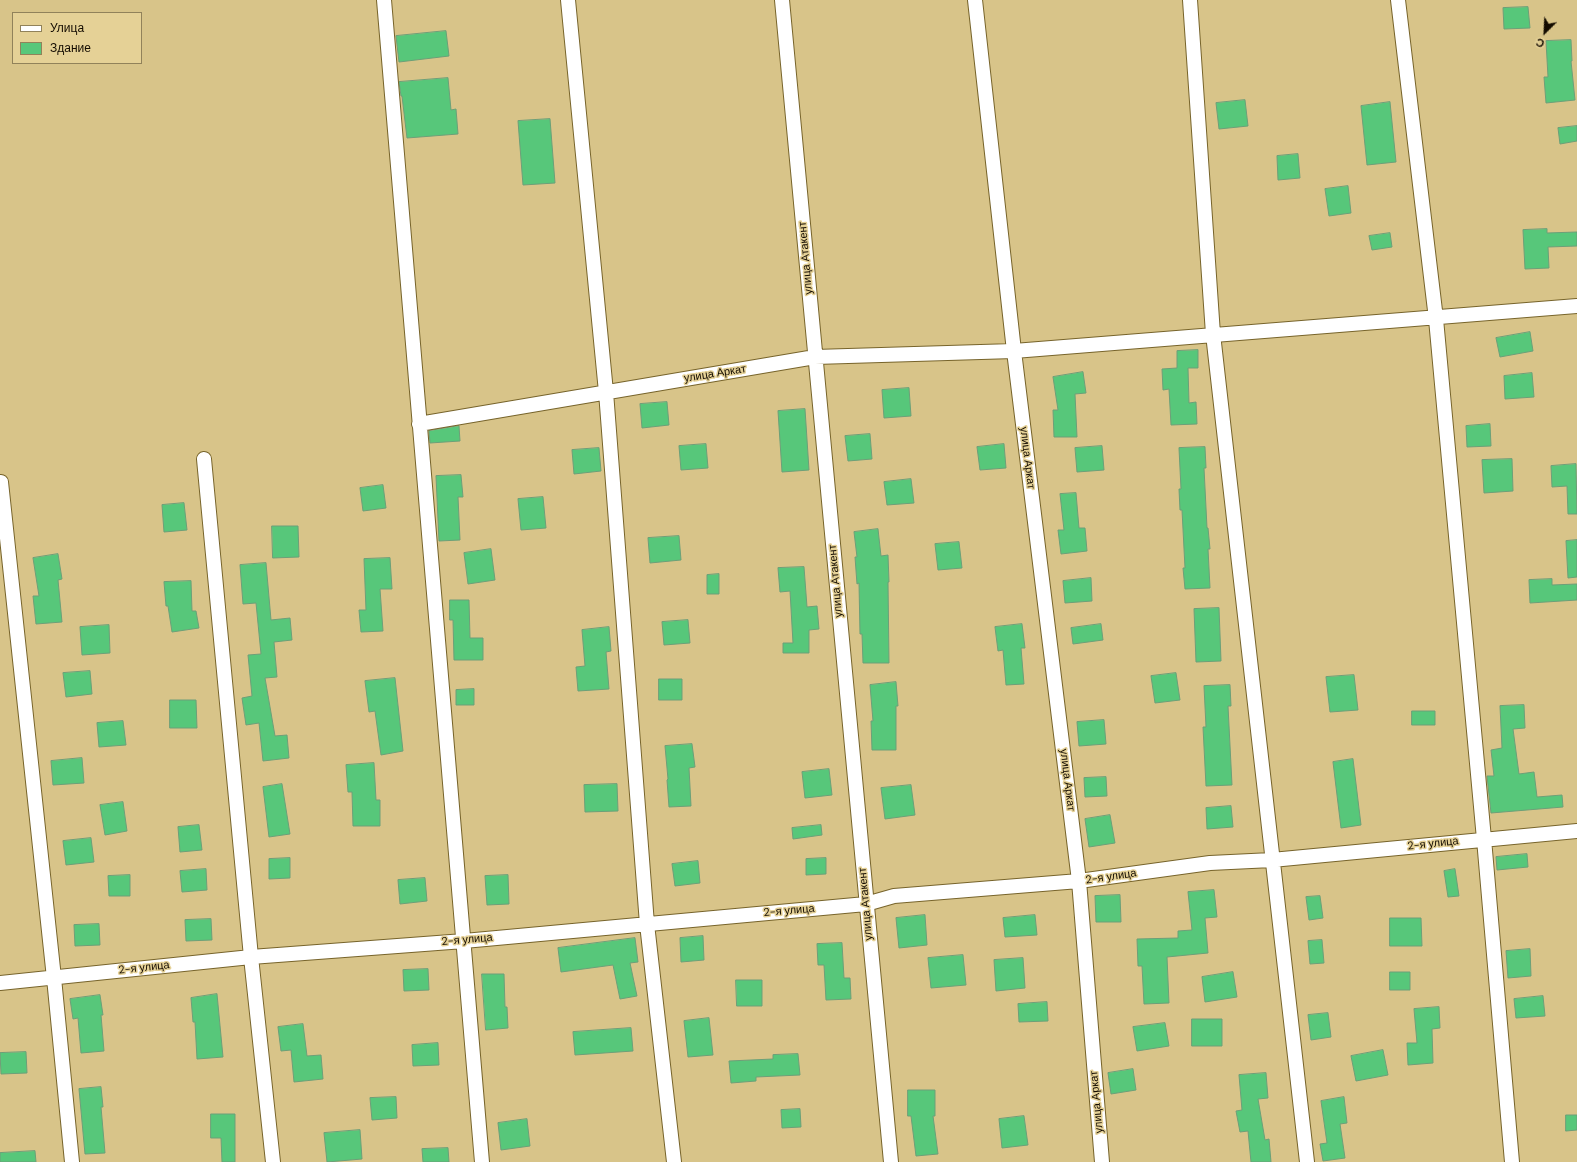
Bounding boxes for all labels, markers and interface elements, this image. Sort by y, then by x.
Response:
legend [12,12,142,64]
north arrow [1525,12,1565,52]
text: Улица [50,20,84,36]
text: С [1534,35,1547,51]
text: Здание [50,40,91,56]
street label: улица Атакент [796,221,816,295]
street label: улица Аркат [683,363,747,385]
street label: улица Аркат [1017,426,1037,490]
street label: улица Атакент [826,544,846,618]
street label: улица Аркат [1057,748,1077,812]
street label: 2-я улица [1407,835,1459,853]
street label: улица Атакент [856,867,876,941]
street label: 2-я улица [1085,867,1137,887]
street label: 2-я улица [763,902,815,920]
street label: 2-я улица [441,931,493,949]
street label: 2-я улица [118,959,170,977]
street label: улица Аркат [1088,1070,1106,1134]

